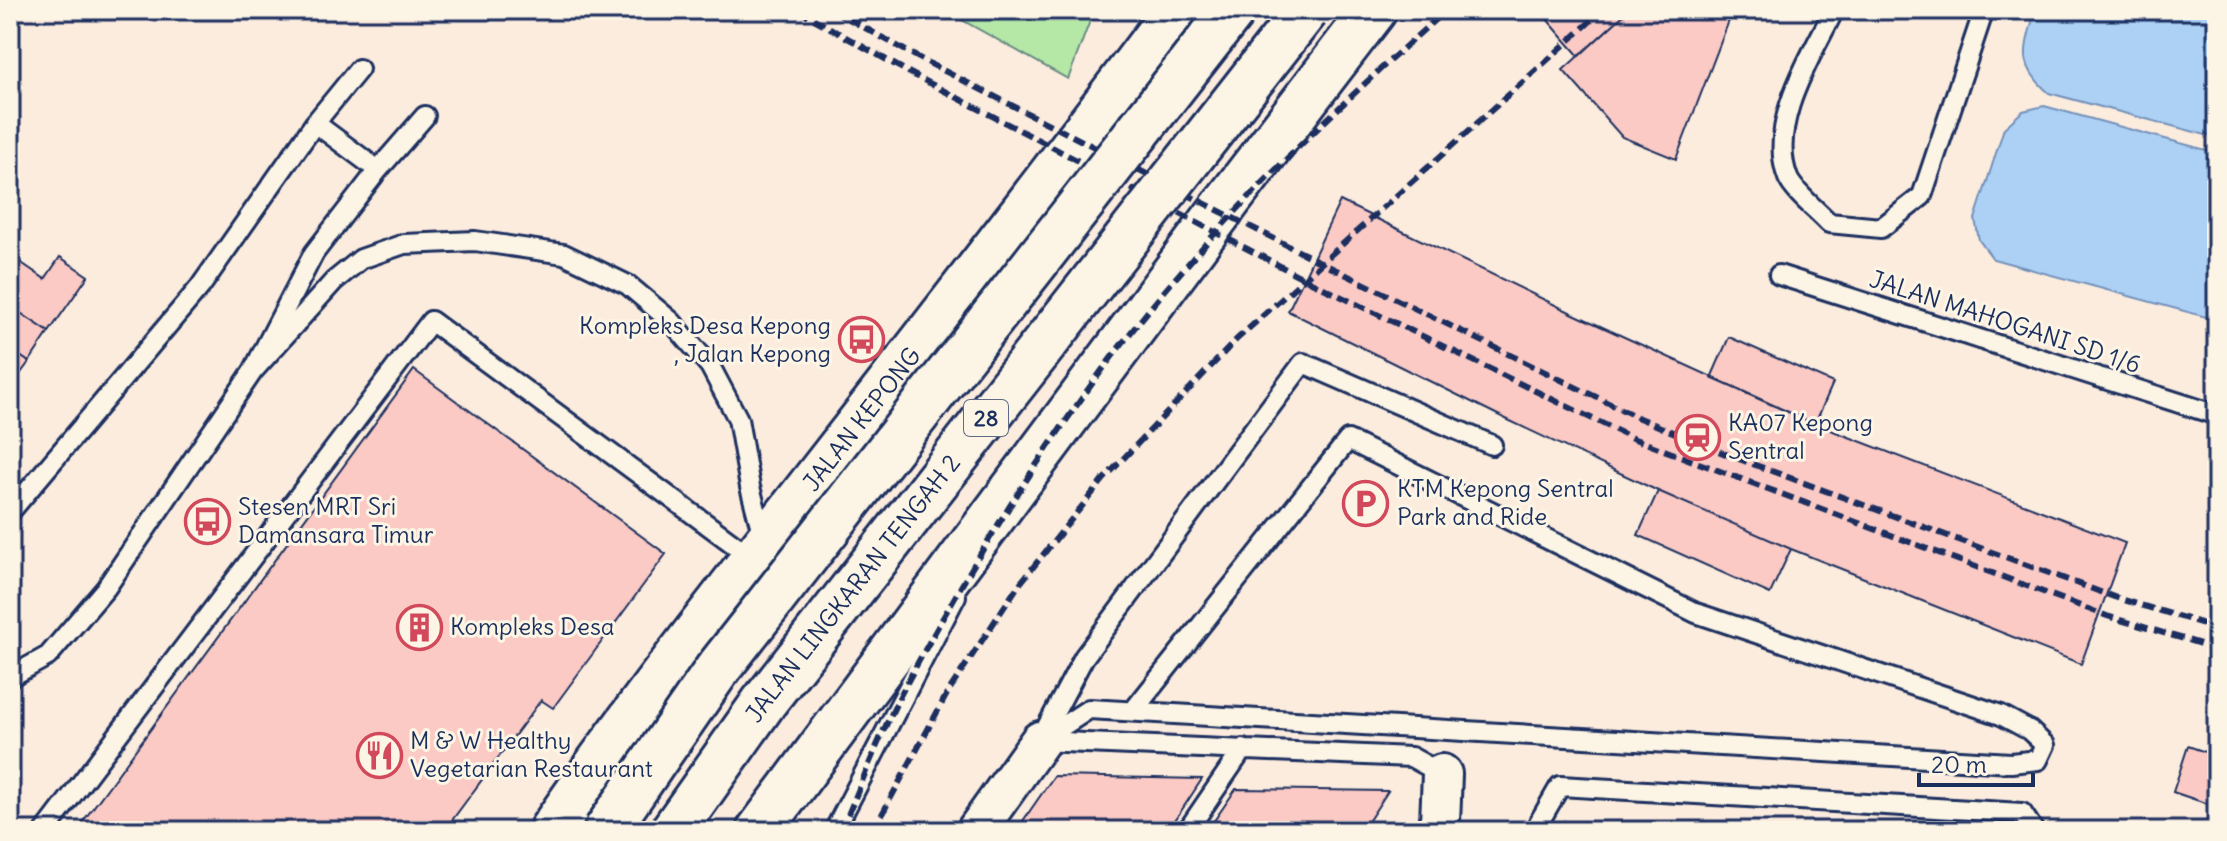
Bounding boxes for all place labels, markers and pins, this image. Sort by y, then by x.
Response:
place label: Kompleks Desa Kepong , Jalan Kepong [579,310,831,368]
bus stop icon: Kompleks Desa Kepong , Jalan Kepong [838,316,886,364]
place label: KA07 Kepong Sentral [1728,407,1873,465]
station icon: KA07 Kepong Sentral [1673,413,1721,461]
place label: KTM Kepong Sentral Park and Ride [1397,473,1614,531]
parking icon: KTM Kepong Sentral Park and Ride [1342,479,1390,527]
place label: Stesen MRT Sri Damansara Timur [238,491,434,549]
bus stop icon: Stesen MRT Sri Damansara Timur [183,497,231,545]
building icon: Kompleks Desa [395,603,443,651]
place label: Kompleks Desa [450,611,615,641]
place label: M & W Healthy Vegetarian Restaurant [410,725,653,783]
restaurant icon: M & W Healthy Vegetarian Restaurant [355,731,403,779]

